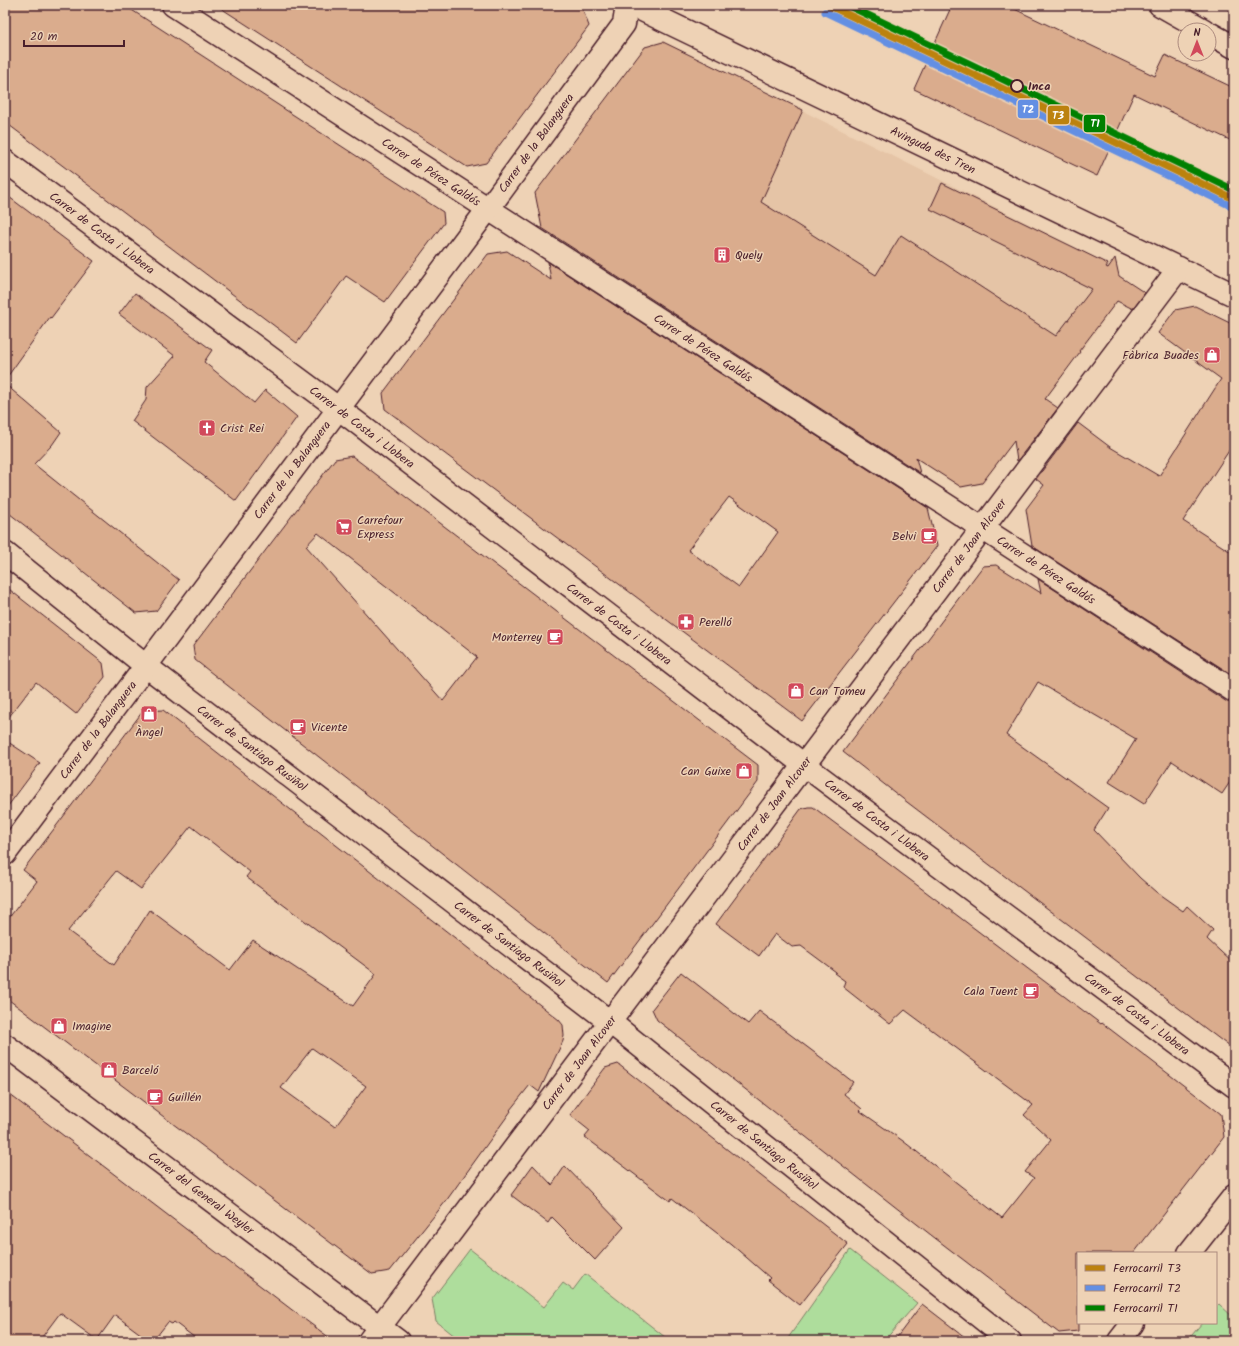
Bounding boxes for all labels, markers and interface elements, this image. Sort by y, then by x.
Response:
scale bar [24,22,124,48]
north arrow [1177,22,1217,62]
text: N [1194,24,1201,42]
text: 20 m [30,27,58,46]
place label: Inca [1028,77,1050,96]
marker: Inca [1010,79,1024,93]
street label: Carrer de la Balanguera [494,89,579,197]
line badge: T2 [1017,99,1039,119]
text: T2 [1022,101,1034,119]
line badge: T3 [1047,105,1070,125]
text: T3 [1052,107,1064,125]
line badge: T1 [1083,114,1106,133]
text: T1 [1090,115,1100,133]
street label: Avinguda des Tren [887,122,979,179]
street label: Carrer de Pérez Galdós [377,133,484,212]
street label: Carrer de Costa i Llobera [45,187,159,280]
building icon: Quely [712,245,732,265]
place label: Quely [735,246,763,265]
street label: Carrer de Pérez Galdós [649,309,756,388]
shop icon: Fàbrica Buades [1202,345,1222,365]
place label: Fàbrica Buades [1123,346,1199,365]
street label: Carrer de Costa i Llobera [305,381,419,474]
street label: Carrer de la Balanguera [249,417,336,524]
church icon: Crist Rei [197,418,217,438]
place label: Crist Rei [220,419,265,438]
street label: Carrer de Joan Alcover [927,494,1012,598]
place label: Carrefour Express [357,511,404,544]
supermarket icon: Carrefour Express [334,517,354,537]
cafe icon: Belvi [919,526,939,546]
place label: Belvi [892,527,917,546]
street label: Carrer de Pérez Galdós [992,531,1099,610]
street label: Carrer de Costa i Llobera [562,578,676,671]
pharmacy icon: Perelló [676,612,696,632]
place label: Perelló [699,613,732,632]
cafe icon: Monterrey [545,627,565,647]
place label: Monterrey [492,628,542,647]
street label: Carrer de la Balanguera [55,677,142,784]
shop icon: Can Tomeu [786,681,806,701]
place label: Can Tomeu [809,682,866,701]
street label: Carrer de Santiago Rusiñol [192,700,311,796]
shop icon: Àngel [139,704,159,724]
cafe icon: Vicente [288,717,308,737]
place label: Vicente [311,718,348,737]
place label: Àngel [135,723,163,742]
street label: Carrer de Joan Alcover [732,752,817,856]
shop icon: Can Guixe [734,761,754,781]
place label: Can Guixe [680,762,732,781]
street label: Carrer de Costa i Llobera [820,774,934,867]
street label: Carrer de Santiago Rusiñol [449,896,568,992]
street label: Carrer de Costa i Llobera [1080,968,1194,1061]
cafe icon: Cala Tuent [1021,981,1041,1001]
place label: Cala Tuent [963,982,1018,1001]
street label: Carrer de Joan Alcover [537,1011,622,1115]
shop icon: Imagine [49,1016,69,1036]
place label: Imagine [72,1017,112,1036]
shop icon: Barceló [99,1060,119,1080]
place label: Barceló [122,1061,159,1080]
cafe icon: Guillén [145,1087,165,1107]
place label: Guillén [168,1088,202,1107]
street label: Carrer de Santiago Rusiñol [706,1096,822,1195]
street label: Carrer del General Weyler [144,1147,259,1240]
legend [1077,1252,1217,1324]
text: Ferrocarril T3 [1113,1259,1181,1278]
text: Ferrocarril T2 [1113,1279,1181,1298]
text: Ferrocarril T1 [1113,1299,1178,1318]

